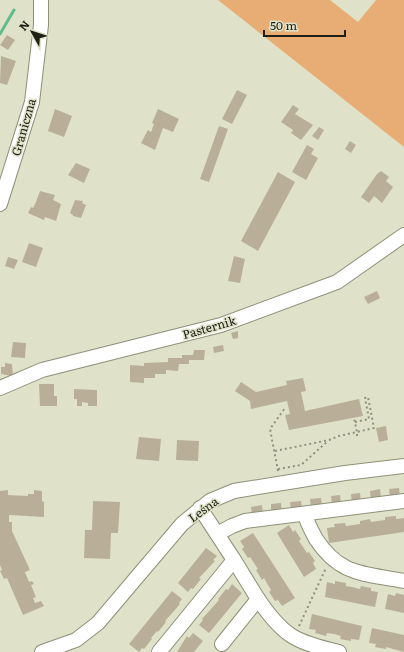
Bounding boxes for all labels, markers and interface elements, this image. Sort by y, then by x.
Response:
north arrow [12,12,52,52]
scale bar [264,12,345,38]
text: N [14,16,33,34]
text: 50 m [270,16,297,34]
street label: Graniczna [6,96,40,158]
street label: Pasternik [180,311,238,343]
street label: Leśna [184,492,222,526]

